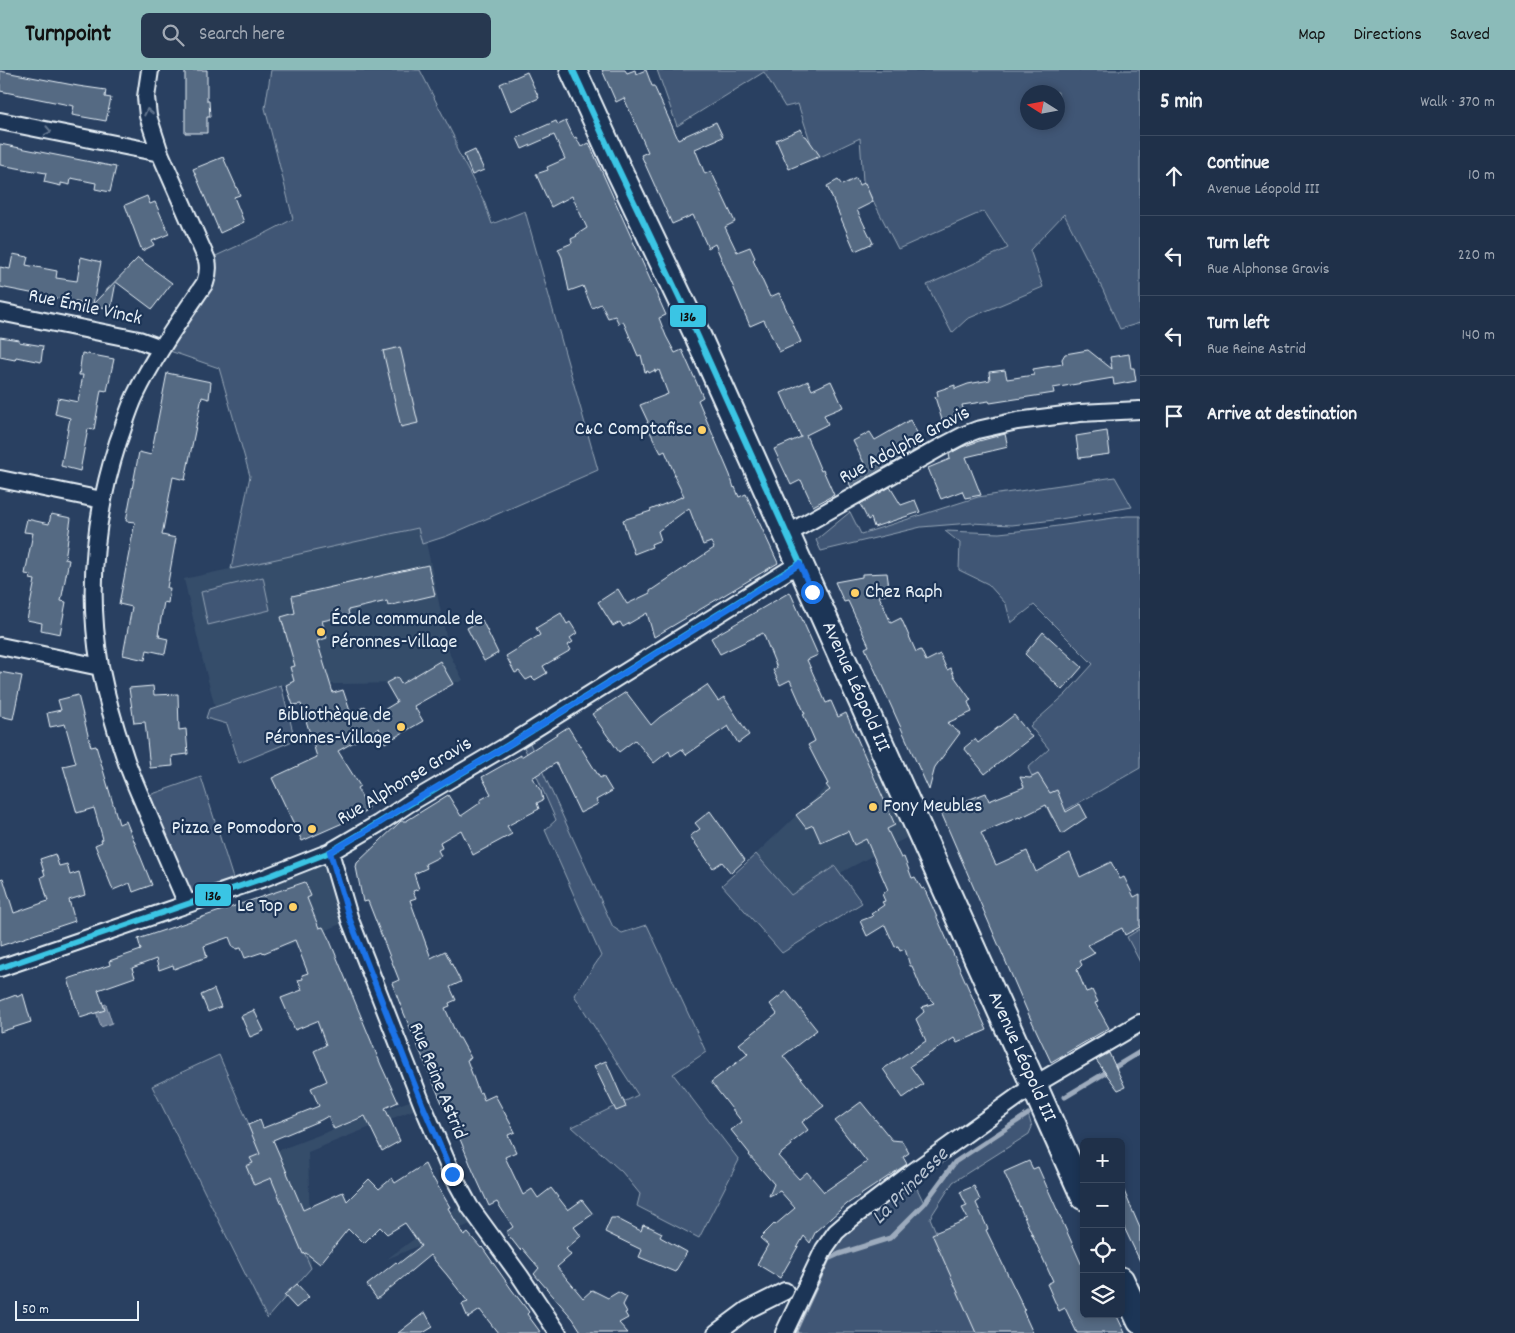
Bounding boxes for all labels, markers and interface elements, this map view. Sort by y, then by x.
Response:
search box [141,13,491,58]
text: Turnpoint [25,18,111,52]
icon: search [159,21,187,49]
text: Search here [199,22,285,49]
text: Map [1298,23,1325,48]
text: Directions [1353,23,1422,48]
text: Saved [1450,23,1490,48]
north arrow [1020,85,1065,130]
text: 5 min [1160,88,1203,118]
text: Walk · 370 m [1420,91,1495,114]
one-way arrow [143,108,154,117]
one-way arrow [43,125,52,135]
text: Continue [1207,151,1269,178]
icon: ahead [1160,162,1188,190]
text: 10 m [1468,164,1495,187]
text: Avenue Léopold III [1207,178,1319,201]
text: Turn left [1207,231,1270,258]
icon: left [1160,242,1188,270]
text: 220 m [1458,244,1495,267]
text: Rue Alphonse Gravis [1207,258,1329,281]
street label: Rue Émile Vinck [26,282,144,334]
line badge: 136 [669,304,707,328]
text: 136 [680,308,696,328]
text: Turn left [1207,311,1270,338]
icon: left [1160,322,1188,350]
text: 140 m [1461,324,1495,347]
text: Rue Reine Astrid [1207,338,1306,361]
street label: Rue Adolphe Gravis [835,400,975,492]
icon: arrive [1160,402,1188,430]
text: Arrive at destination [1207,402,1357,429]
place label: C&C Comptafisc [575,416,692,444]
marker: C&C Comptafisc [696,424,708,436]
place label: Chez Raph [865,579,943,607]
route start [801,581,824,604]
marker: Chez Raph [849,587,861,599]
place label: École communale de Péronnes-Village [331,606,483,657]
street label: Avenue Léopold III [814,617,896,757]
marker: École communale de Péronnes-Village [315,626,327,638]
place label: Bibliothèque de Péronnes-Village [265,702,391,753]
marker: Bibliothèque de Péronnes-Village [395,721,407,733]
street label: Rue Alphonse Gravis [332,731,478,833]
place label: Fony Meubles [883,793,983,821]
marker: Fony Meubles [867,801,879,813]
place label: Pizza e Pomodoro [172,815,302,843]
marker: Pizza e Pomodoro [306,823,318,835]
line badge: 136 [194,883,232,907]
text: 136 [205,887,221,907]
place label: Le Top [237,893,283,921]
marker: Le Top [287,901,299,913]
street label: Avenue Léopold III [980,987,1062,1127]
street label: Rue Reine Astrid [401,1018,473,1144]
map controls [1080,1138,1125,1318]
button: + [1080,1138,1125,1183]
water label: La Princesse [865,1140,958,1233]
route end [441,1163,464,1186]
button: − [1080,1183,1125,1228]
button: locate [1080,1228,1125,1273]
button: layers [1080,1273,1125,1318]
scale bar [15,1298,139,1321]
text: 50 m [22,1300,49,1320]

